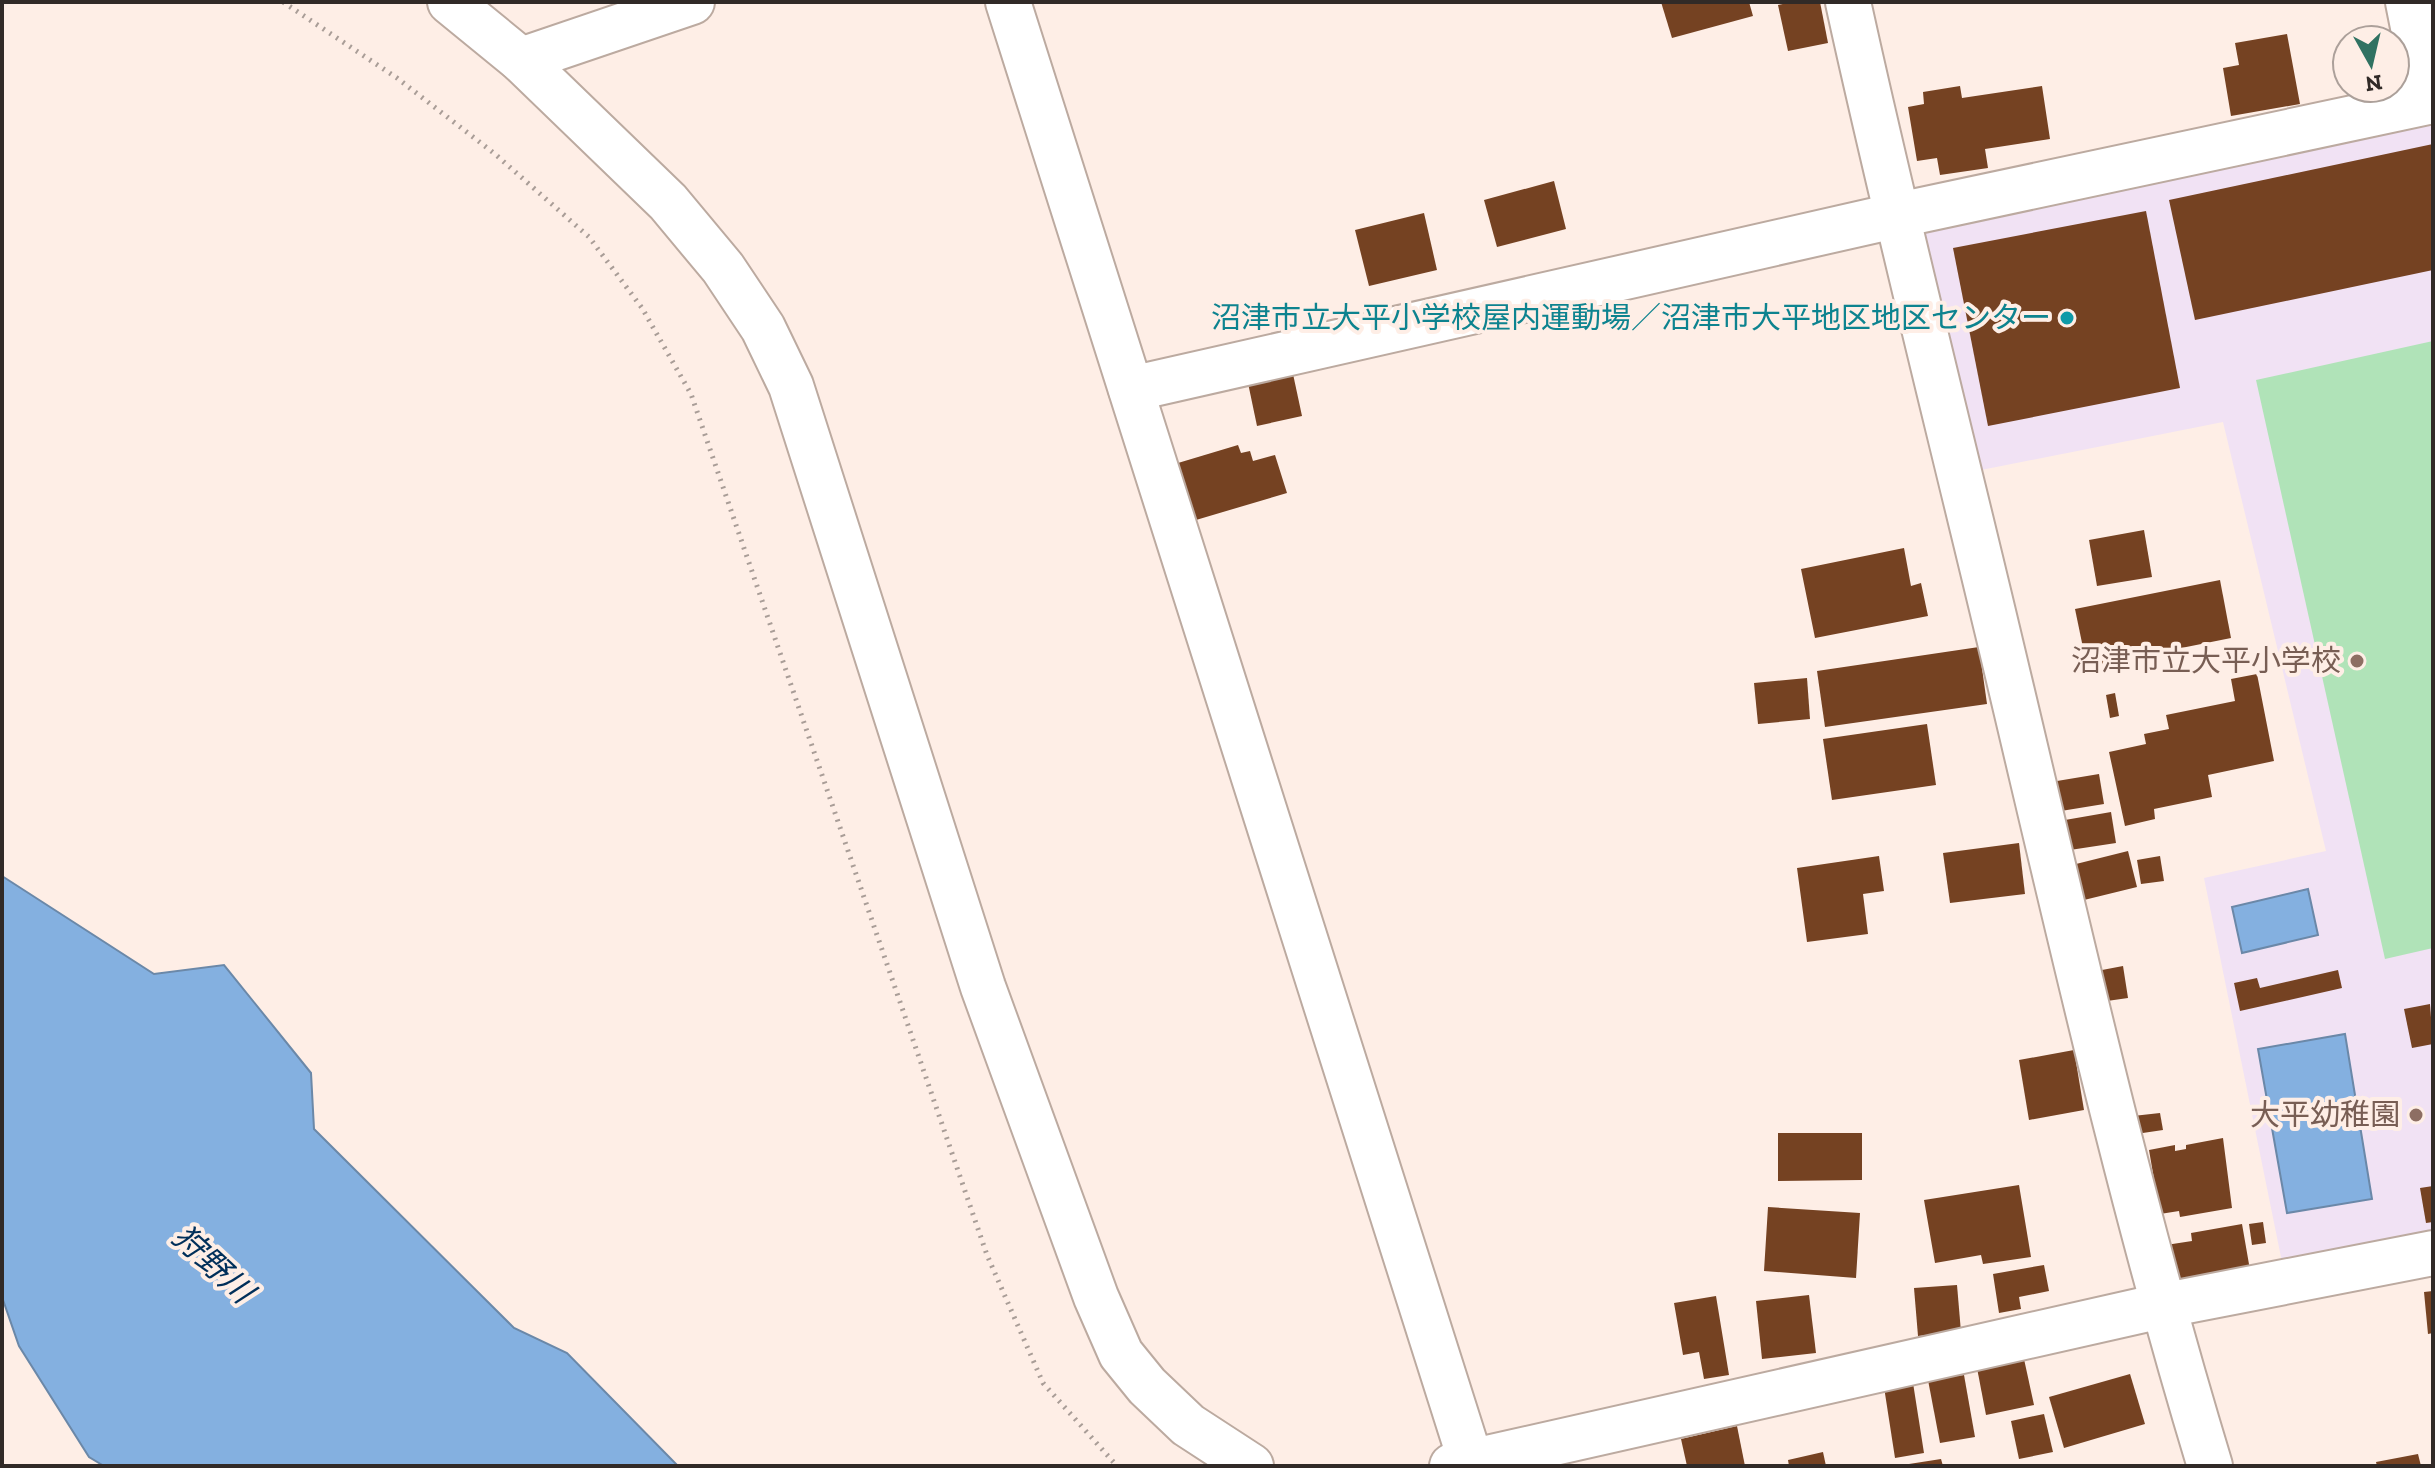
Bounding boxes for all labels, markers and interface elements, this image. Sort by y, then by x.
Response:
north arrow [2331,24,2411,104]
text: N [2363,69,2384,98]
place label: 沼津市立大平小学校屋内運動場／沼津市大平地区地区センター [1211,300,2051,336]
marker: 沼津市立大平小学校屋内運動場／沼津市大平地区地区センター [2058,309,2076,327]
place label: 沼津市立大平小学校 [2071,643,2341,679]
marker: 沼津市立大平小学校 [2348,652,2366,670]
place label: 大平幼稚園 [2250,1097,2400,1133]
marker: 大平幼稚園 [2407,1106,2425,1124]
water label: 狩野川 [165,1217,263,1313]

